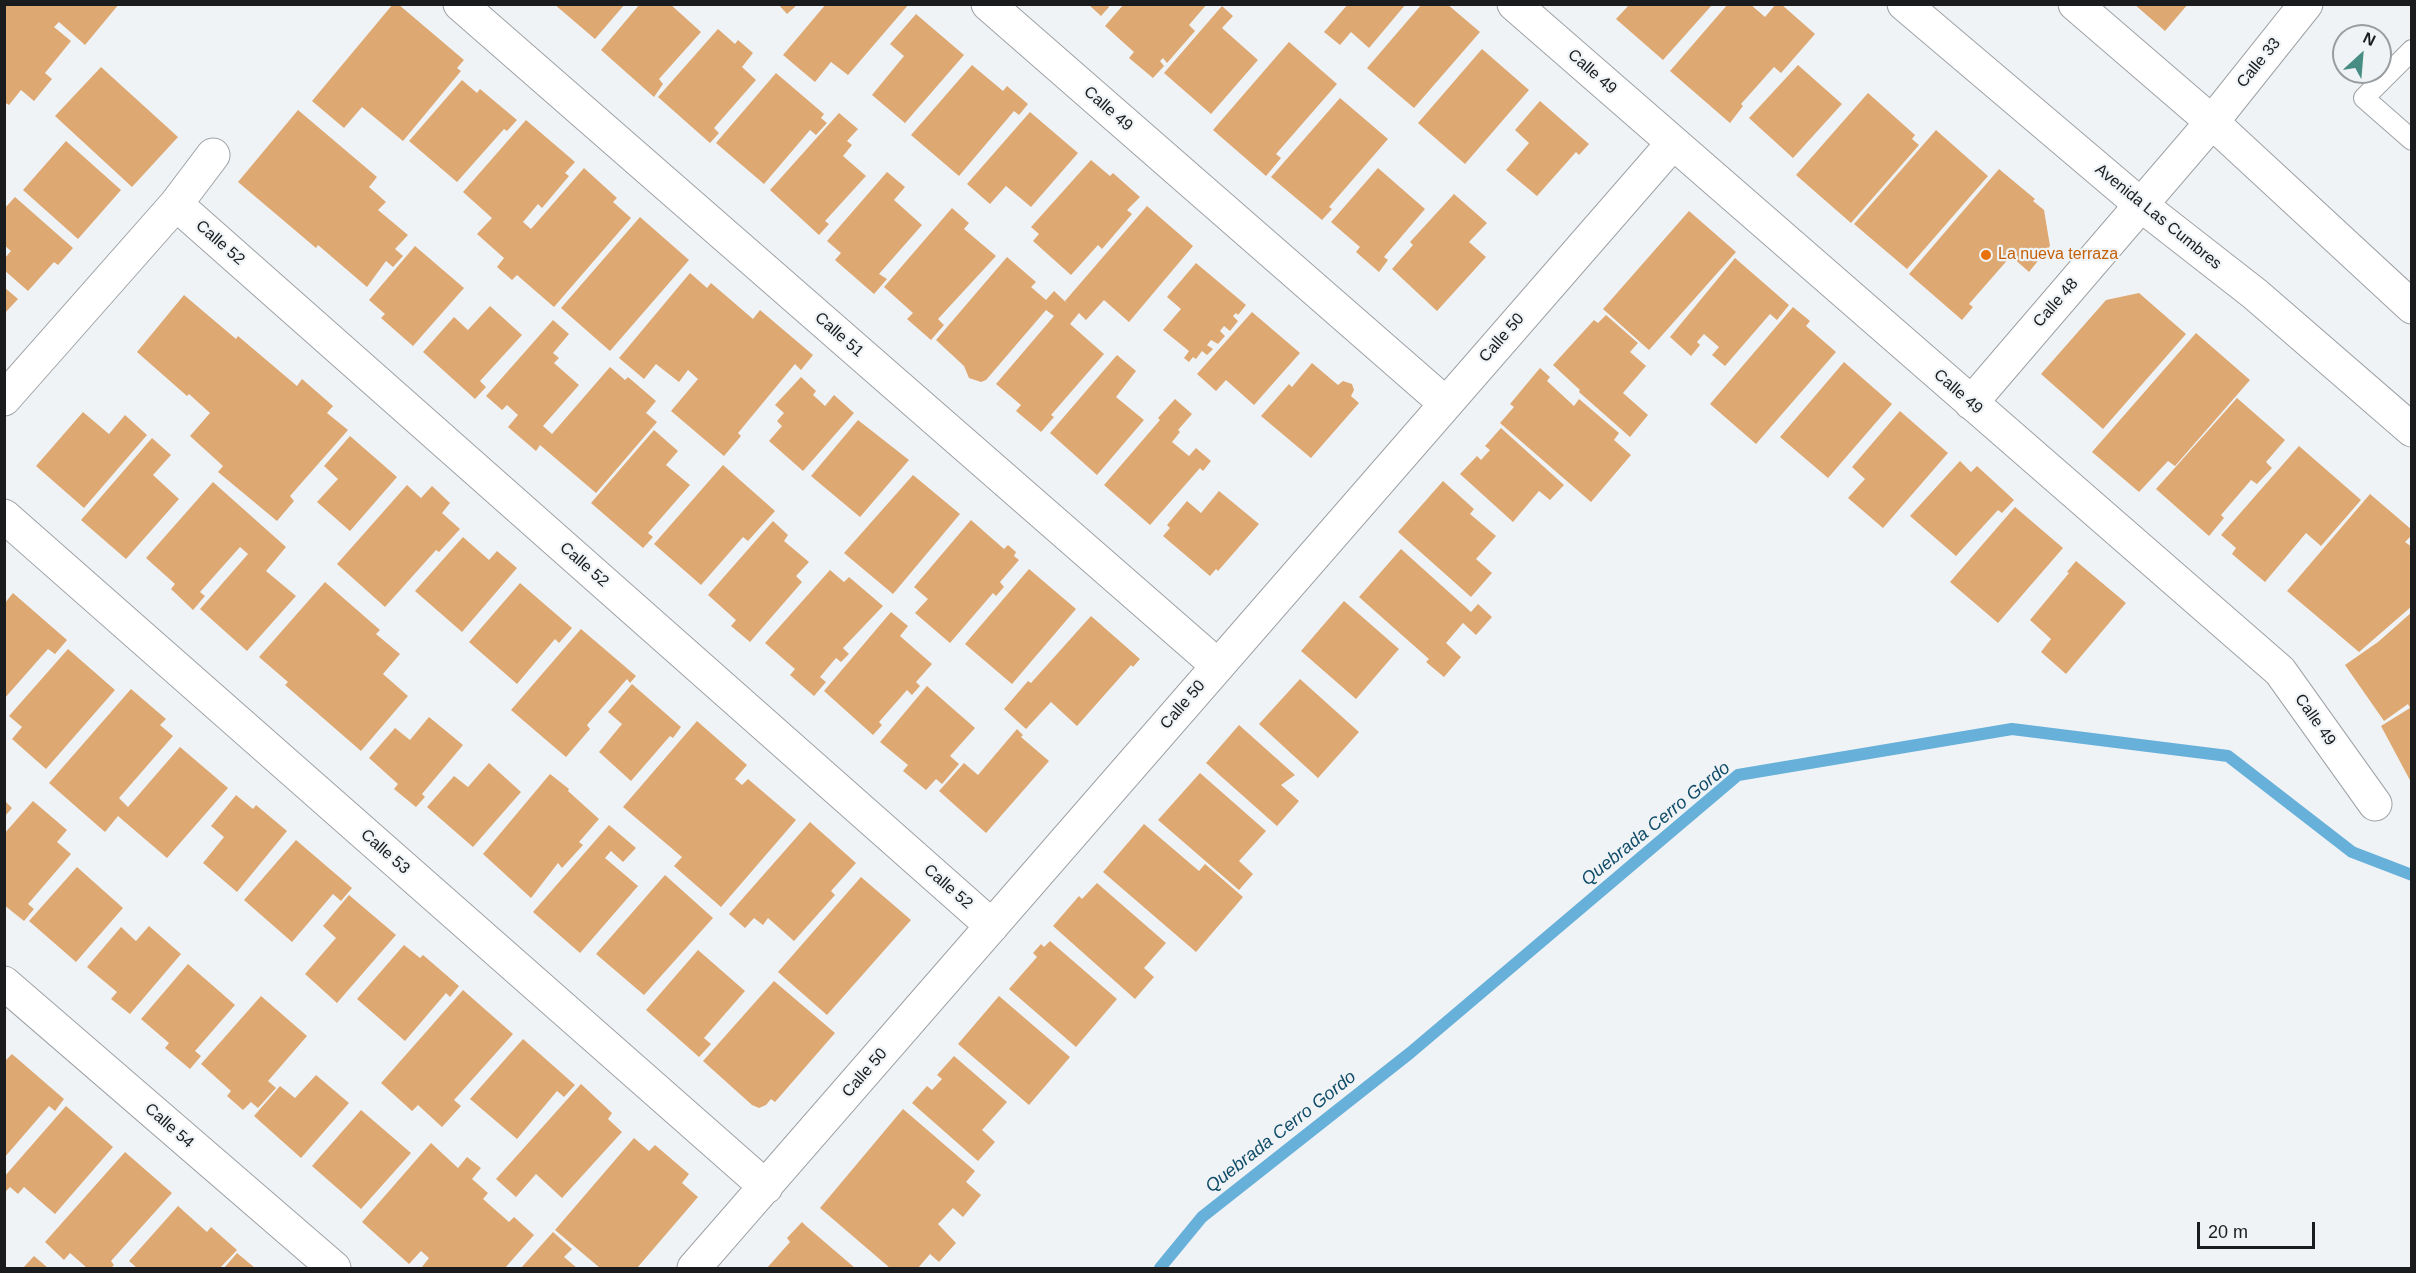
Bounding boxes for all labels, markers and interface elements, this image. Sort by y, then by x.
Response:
north arrow [2332,24,2392,84]
text: N [2360,29,2378,49]
street label: Calle 33 [2233,34,2285,92]
street label: Calle 49 [1564,45,1620,99]
street label: Calle 49 [1080,82,1136,136]
street label: Avenida Las Cumbres [2091,160,2225,274]
street label: Calle 52 [192,216,248,270]
place label: La nueva terraza [1998,245,2118,265]
marker: La nueva terraza [1979,248,1993,262]
street label: Calle 48 [2029,275,2083,331]
street label: Calle 51 [811,308,867,362]
street label: Calle 50 [1475,310,1529,366]
street label: Calle 49 [1930,365,1986,419]
street label: Calle 52 [556,538,612,592]
street label: Calle 50 [1156,677,1210,733]
street label: Calle 49 [2290,690,2340,750]
water label: Quebrada Cerro Gordo [1577,757,1735,891]
street label: Calle 53 [357,825,413,879]
street label: Calle 52 [920,860,976,914]
street label: Calle 50 [838,1045,892,1101]
water label: Quebrada Cerro Gordo [1201,1067,1361,1197]
street label: Calle 54 [141,1099,197,1153]
scale bar [2200,1210,2318,1248]
text: 20 m [2208,1222,2248,1242]

